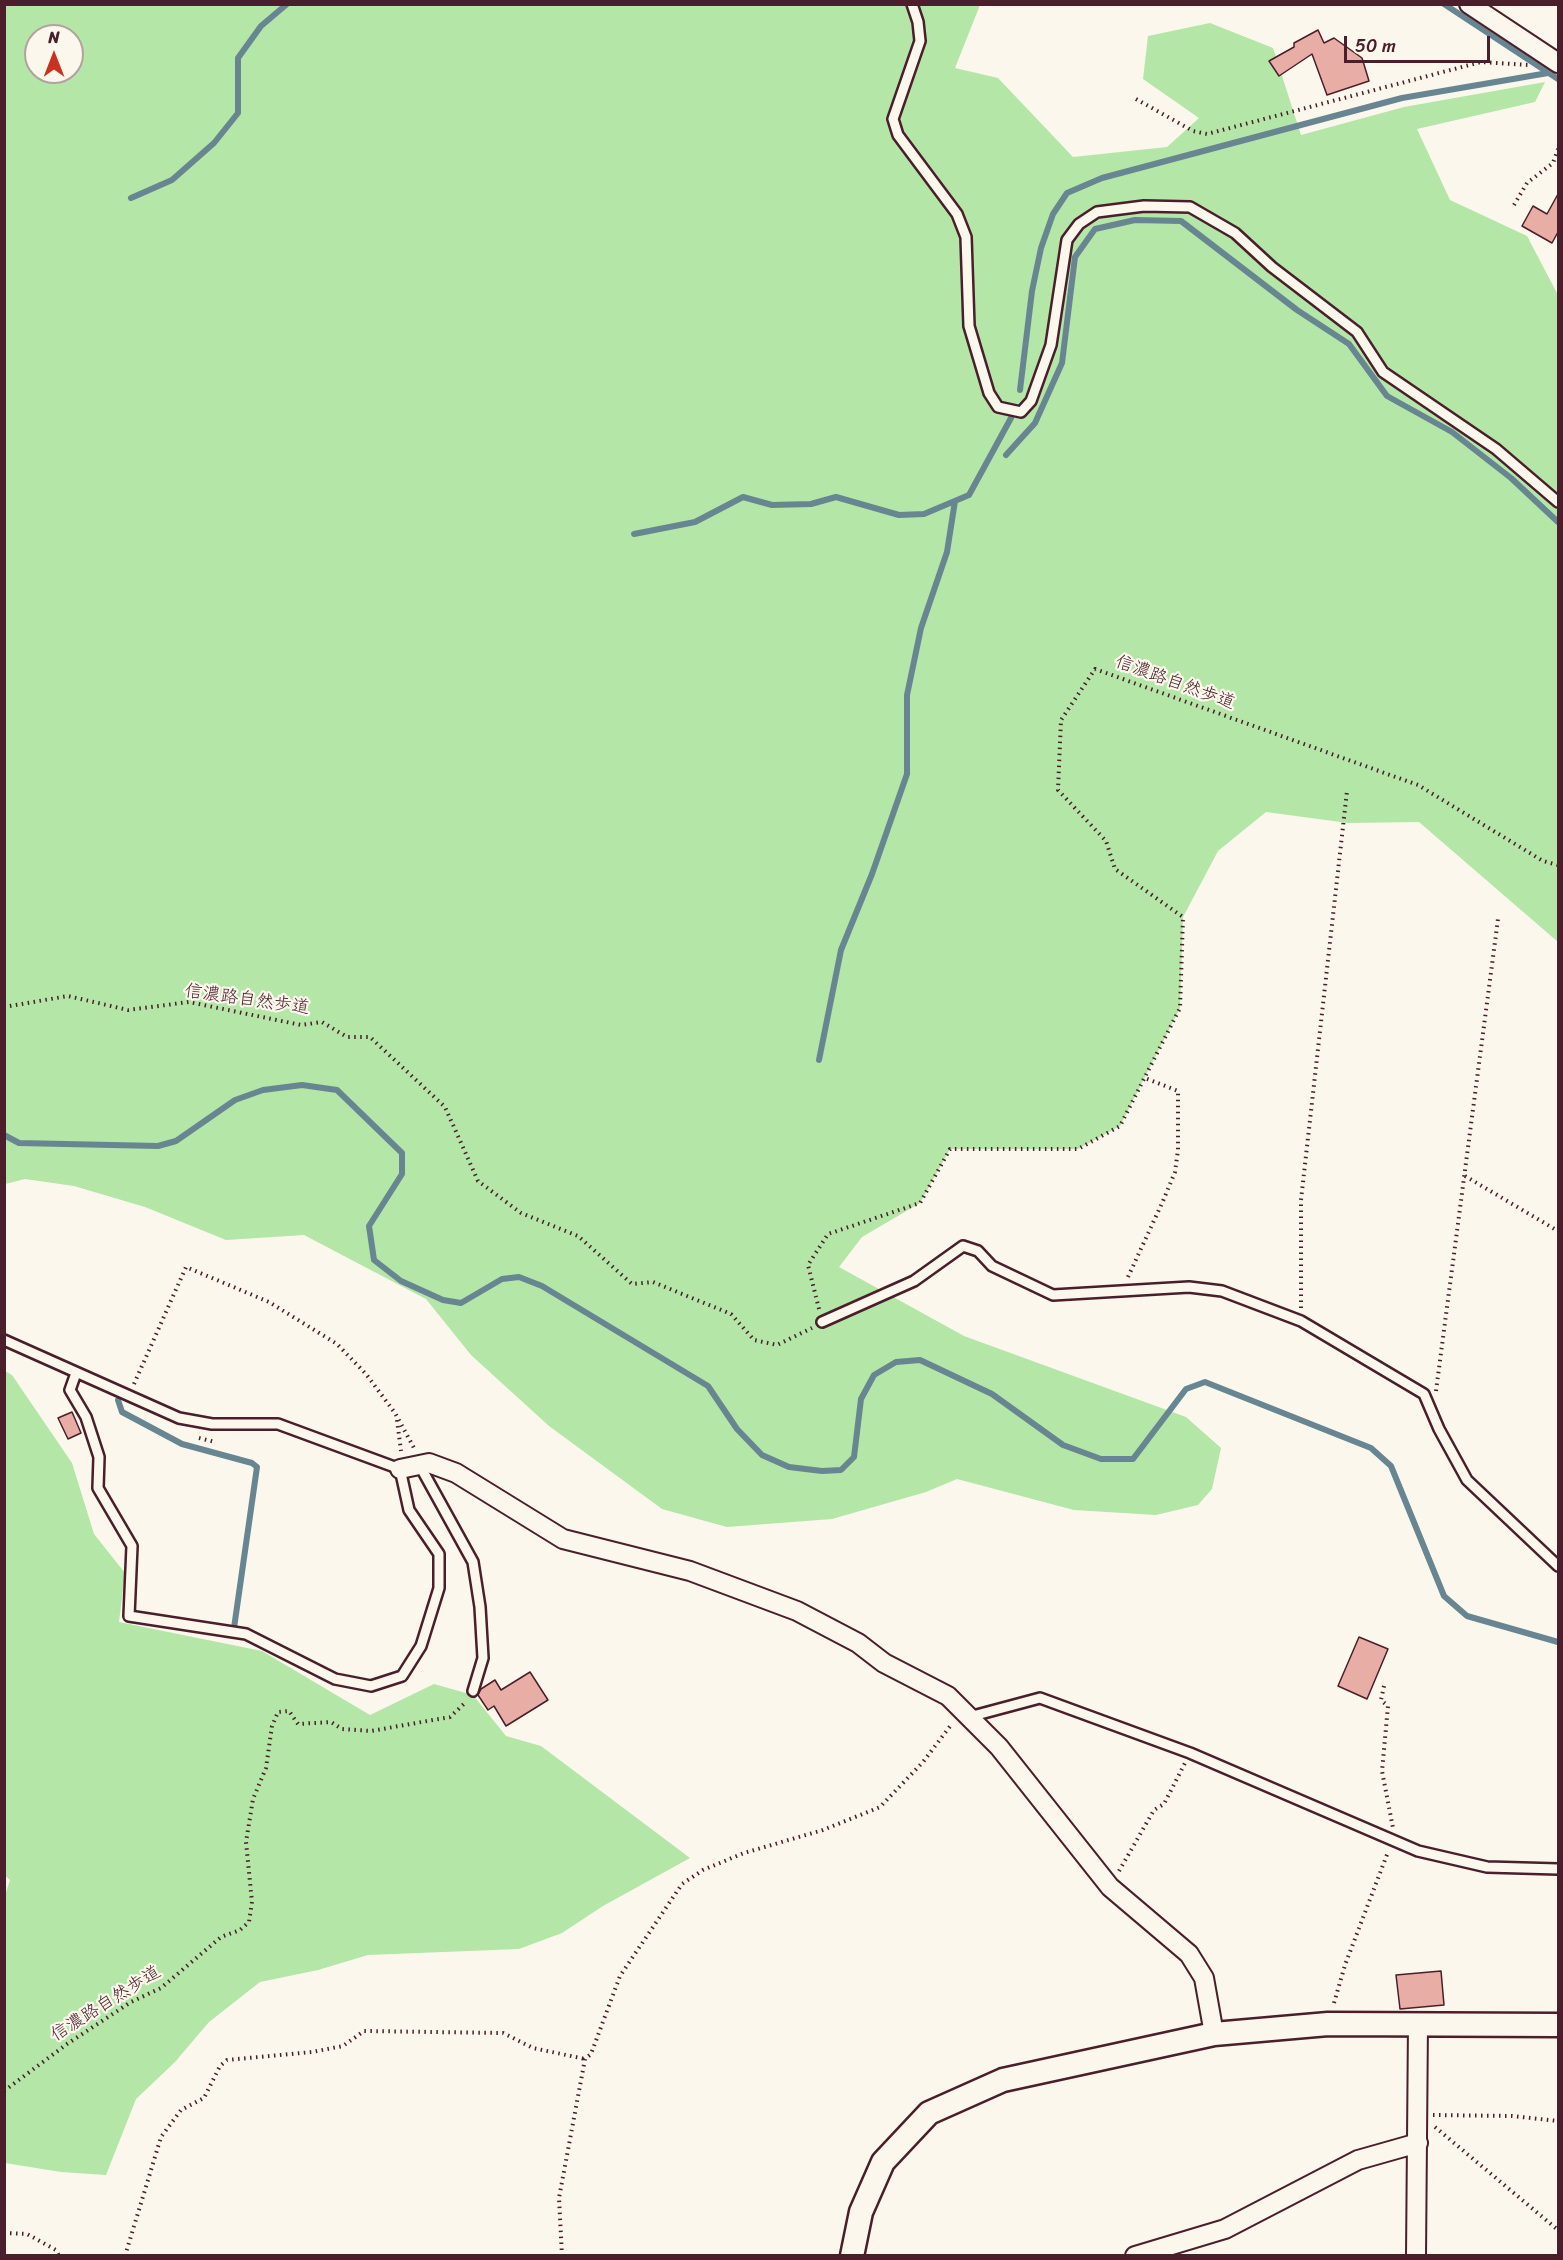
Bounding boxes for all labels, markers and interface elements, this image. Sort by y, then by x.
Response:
text: N [48,23,60,52]
north arrow [24,24,84,84]
scale bar [1347,24,1492,62]
text: 50 m [1355,30,1396,62]
street label: 信濃路自然歩道 [1112,651,1238,715]
street label: 信濃路自然歩道 [183,981,311,1019]
street label: 信濃路自然歩道 [47,1961,165,2047]

